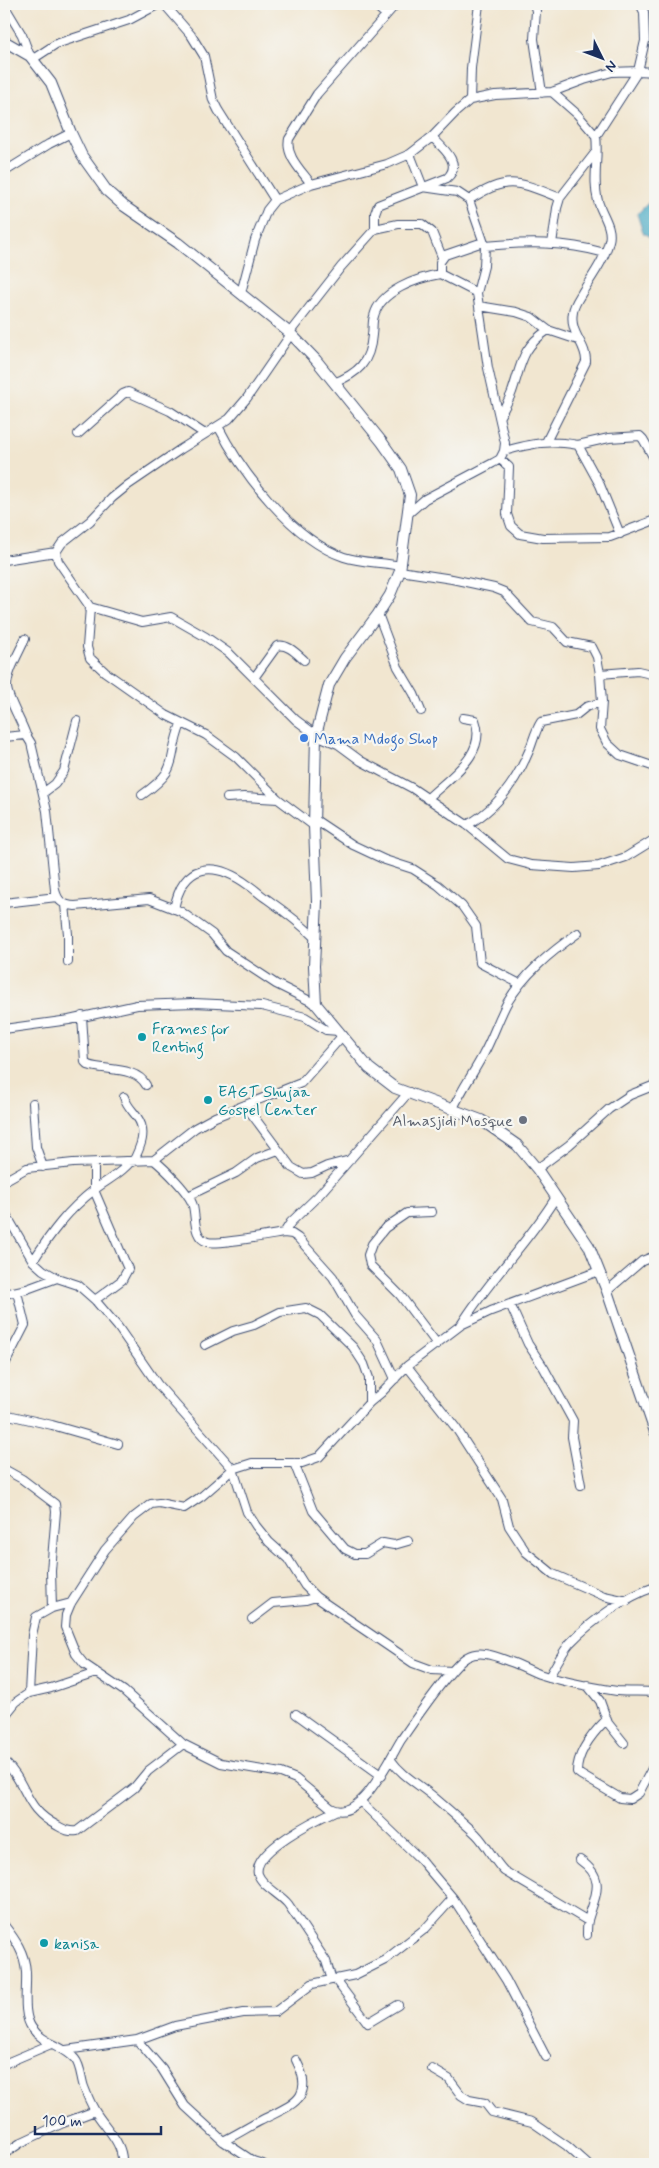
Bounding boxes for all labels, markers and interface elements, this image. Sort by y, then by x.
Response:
north arrow [576,32,626,82]
text: N [601,57,621,76]
place label: Mama Mdogo Shop [314,729,438,751]
marker: Mama Mdogo Shop [298,732,310,744]
place label: Frames for Renting [152,1019,230,1059]
marker: Frames for Renting [136,1031,148,1043]
place label: EAGT Shujaa Gospel Center [218,1082,317,1121]
marker: EAGT Shujaa Gospel Center [202,1094,214,1106]
place label: Almasjidi Mosque [392,1111,513,1132]
marker: Almasjidi Mosque [517,1114,529,1126]
place label: kanisa [54,1934,100,1955]
marker: kanisa [38,1937,50,1949]
scale bar [35,2103,161,2135]
text: 100 m [42,2112,82,2132]

